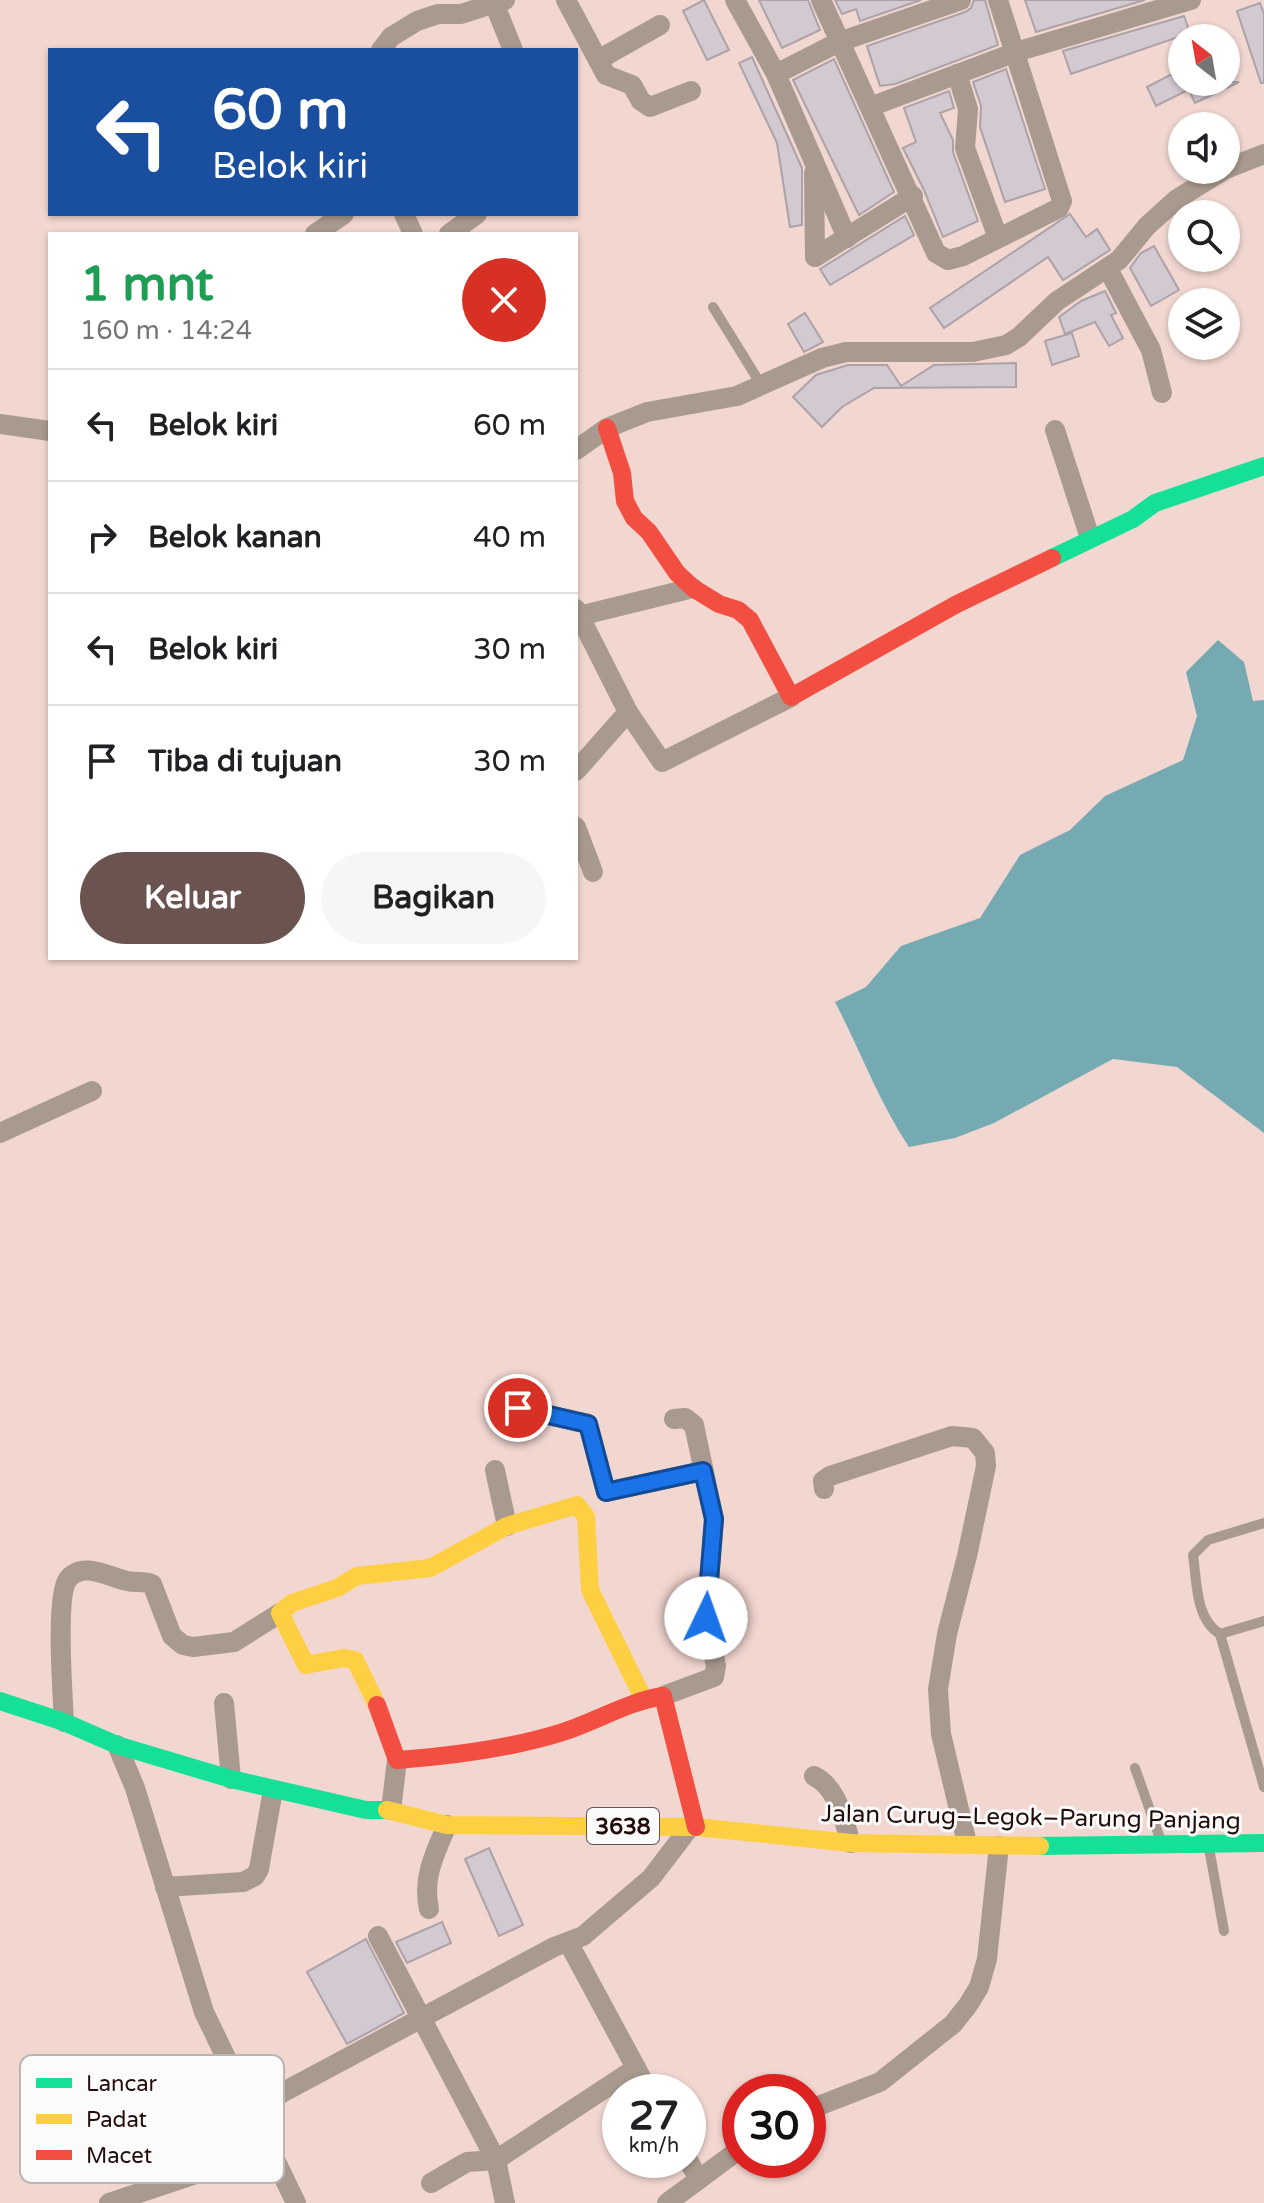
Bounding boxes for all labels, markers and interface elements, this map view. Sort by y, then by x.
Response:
north arrow [1168,24,1240,96]
map controls [1168,24,1240,360]
text: 60 m [212,77,348,144]
icon: left [80,80,184,184]
button: sound [1168,112,1240,184]
text: Belok kiri [212,145,368,188]
button: search [1168,200,1240,272]
text: 1 mnt [80,256,214,314]
button: close [462,258,546,342]
button: layers [1168,288,1240,360]
text: 160 m · 14:24 [80,315,252,346]
icon: left [80,403,124,447]
text: Belok kiri [148,407,278,444]
text: 60 m [473,407,546,444]
icon: right [80,515,124,559]
text: Belok kanan [148,519,322,556]
text: 40 m [473,519,546,556]
icon: left [80,627,124,671]
text: Belok kiri [148,631,278,668]
text: 30 m [473,631,546,668]
icon: arrive [80,739,124,783]
text: Tiba di tujuan [148,743,342,780]
text: 30 m [473,743,546,780]
button: Keluar [80,852,305,944]
button: Bagikan [321,852,546,944]
pin [484,1374,552,1442]
icon: arrive [496,1386,540,1430]
position arrow [664,1576,748,1660]
street label: Jalan Curug–Legok–Parung Panjang [821,1799,1241,1836]
road number: 3638 [587,1808,659,1844]
legend [20,2055,284,2183]
text: Lancar [86,2071,158,2097]
speed limit sign: 30 [722,2074,826,2178]
text: 27 [629,2092,679,2140]
text: Padat [86,2107,147,2133]
text: km/h [629,2134,679,2158]
text: Macet [86,2143,152,2169]

